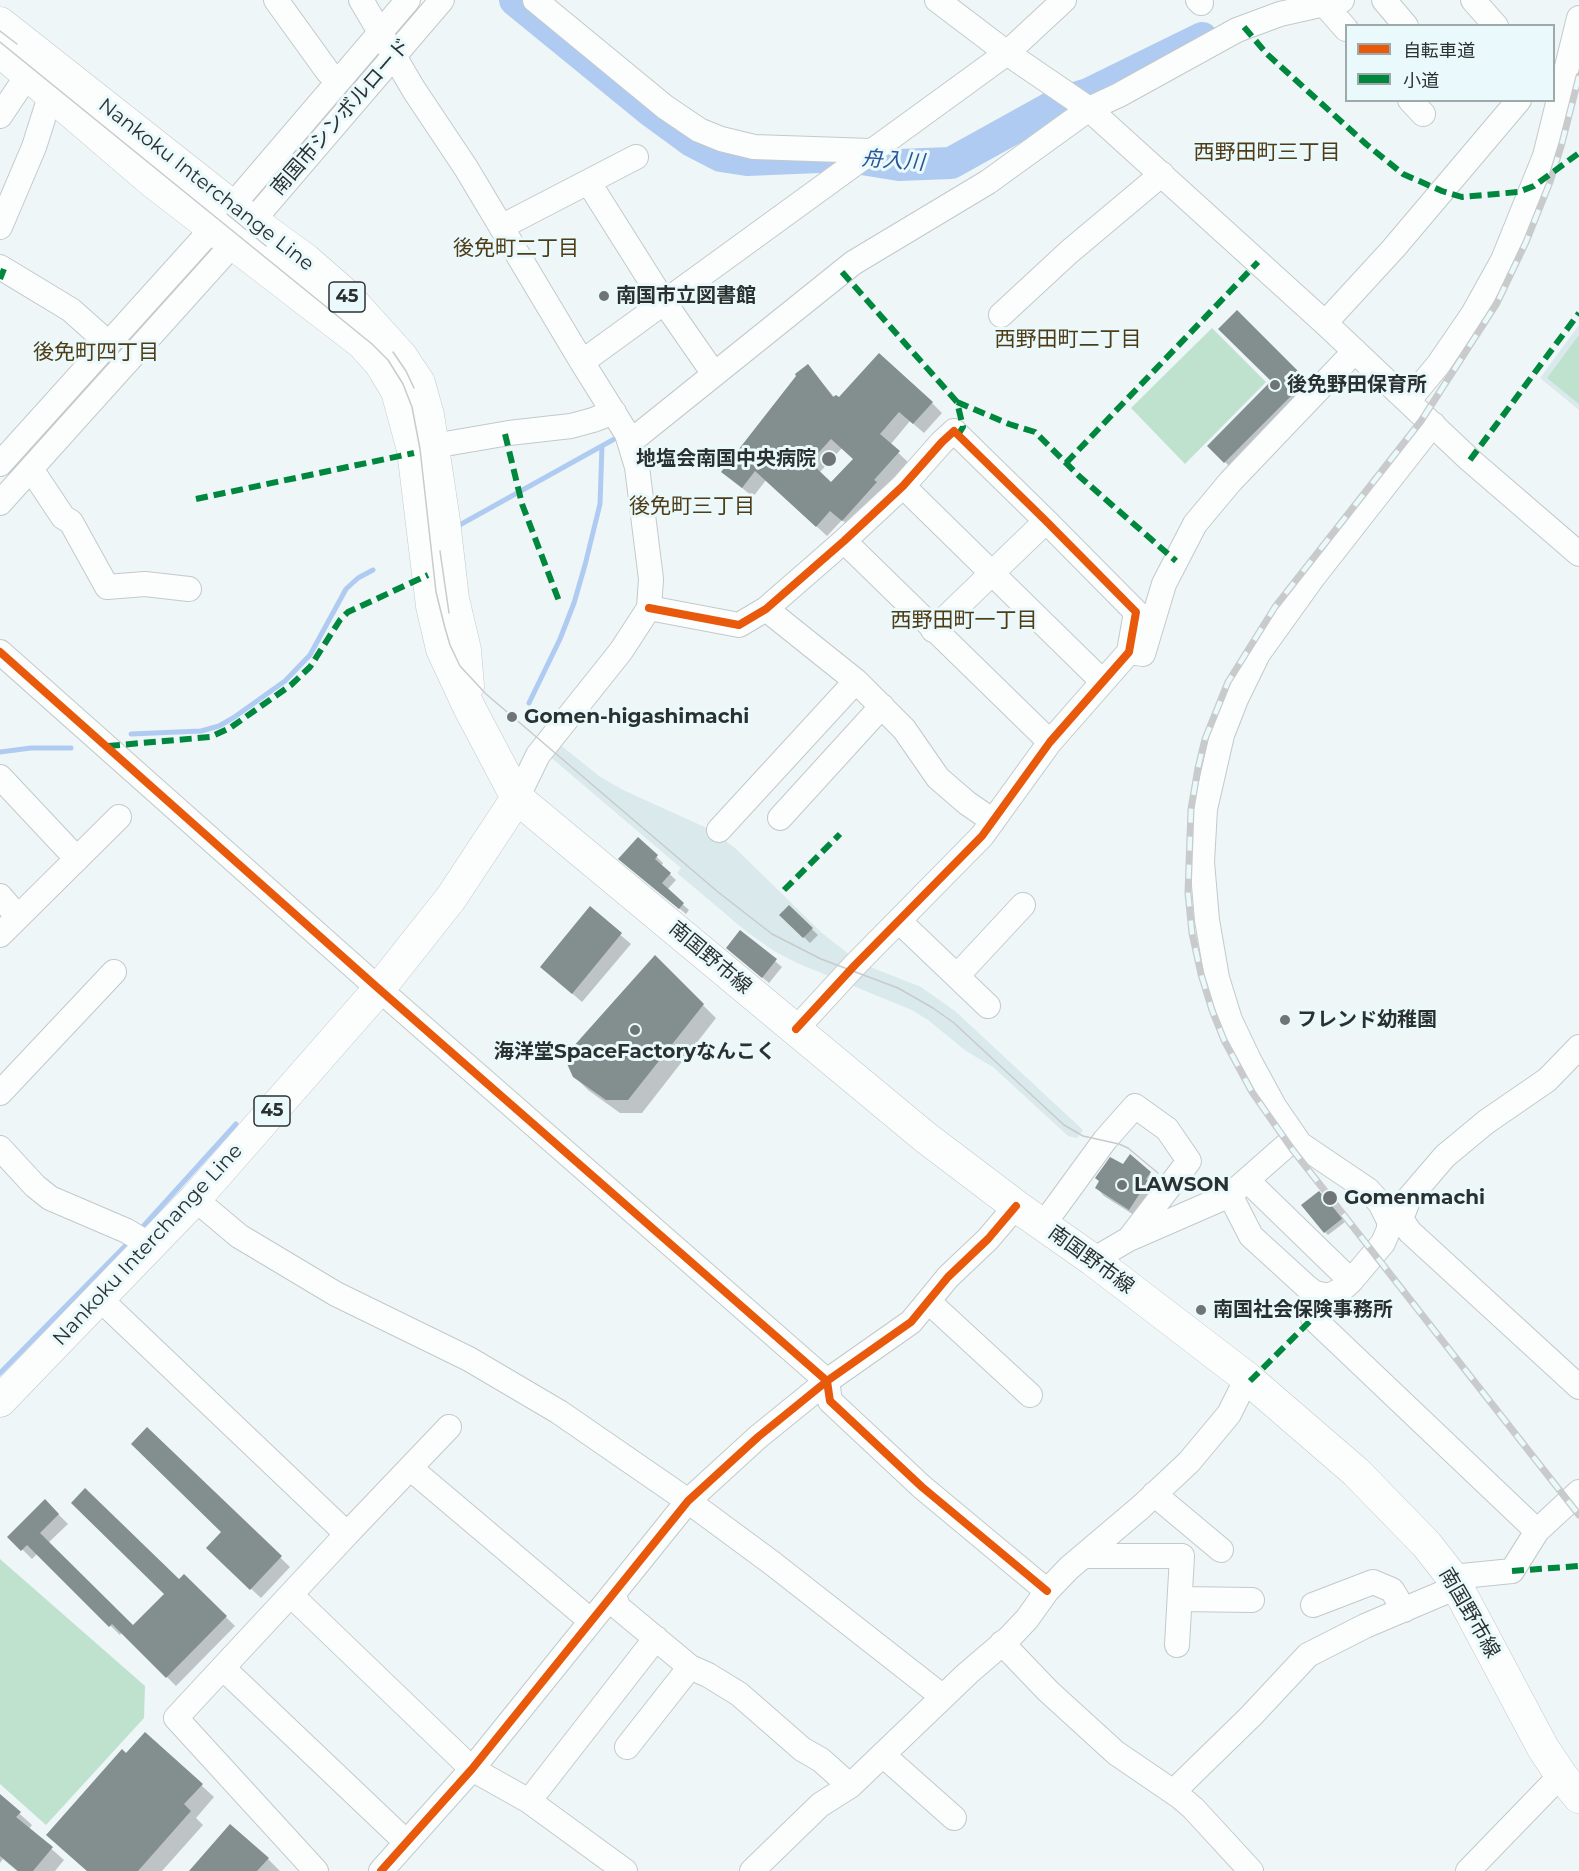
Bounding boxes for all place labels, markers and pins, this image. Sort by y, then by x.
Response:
place label: 南国市立図書館 [616,284,756,308]
marker: 南国市立図書館 [597,289,611,303]
place label: 後免野田保育所 [1287,373,1427,397]
marker: 後免野田保育所 [1268,378,1282,392]
place label: 地塩会南国中央病院 [636,447,816,471]
marker: 地塩会南国中央病院 [820,450,838,468]
place label: Gomen-higashimachi [524,705,749,729]
marker: Gomen-higashimachi [505,710,519,724]
place label: フレンド幼稚園 [1297,1008,1437,1032]
marker: フレンド幼稚園 [1278,1013,1292,1027]
marker: 海洋堂SpaceFactoryなんこく [628,1023,642,1037]
place label: 海洋堂SpaceFactoryなんこく [494,1040,776,1064]
place label: LAWSON [1134,1173,1229,1197]
marker: LAWSON [1115,1178,1129,1192]
place label: Gomenmachi [1344,1186,1485,1210]
marker: Gomenmachi [1321,1189,1339,1207]
place label: 南国社会保険事務所 [1213,1298,1393,1322]
marker: 南国社会保険事務所 [1194,1303,1208,1317]

